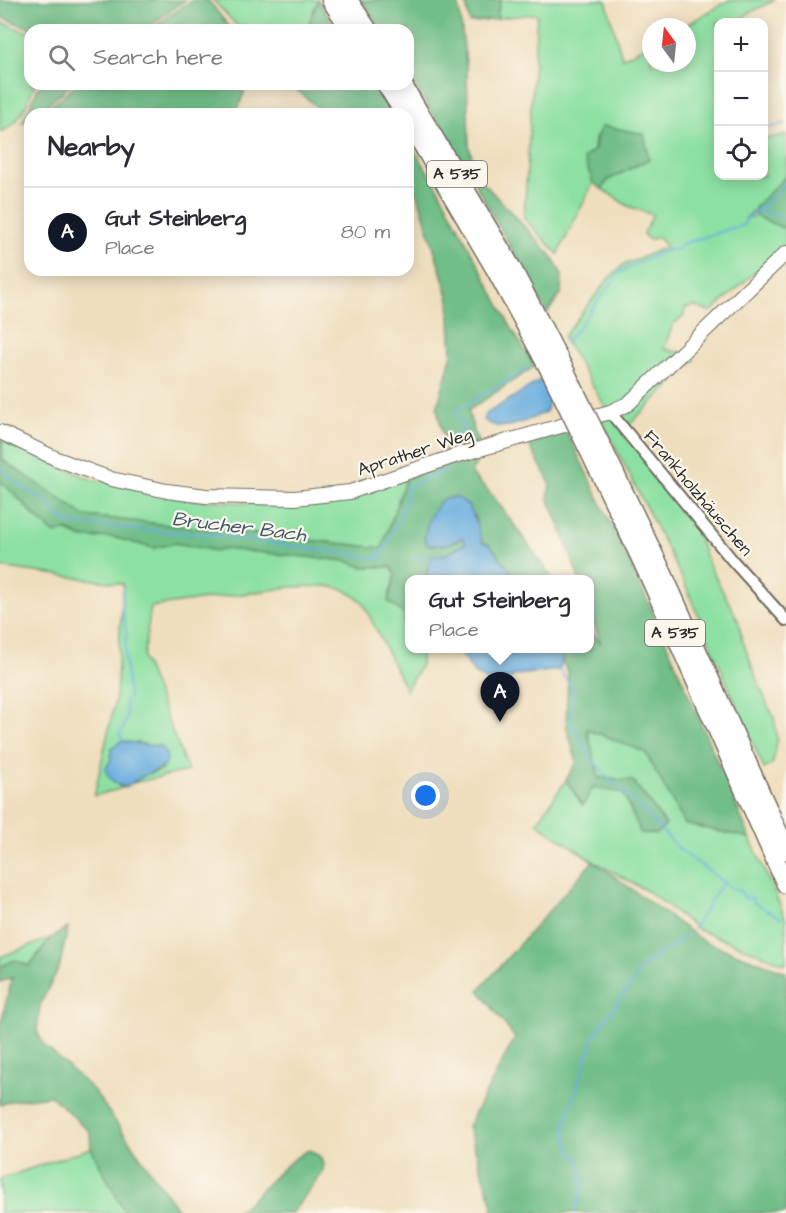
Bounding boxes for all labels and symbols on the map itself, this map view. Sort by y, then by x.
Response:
north arrow [642,18,696,72]
road number: A 535 [427,161,487,187]
street label: Aprather Weg [354,422,476,483]
street label: Frankholzhäuschen [638,425,758,561]
water label: Brucher Bach [170,505,309,549]
road number: A 535 [645,620,705,646]
pin: A [480,672,520,722]
your location [411,781,440,810]

